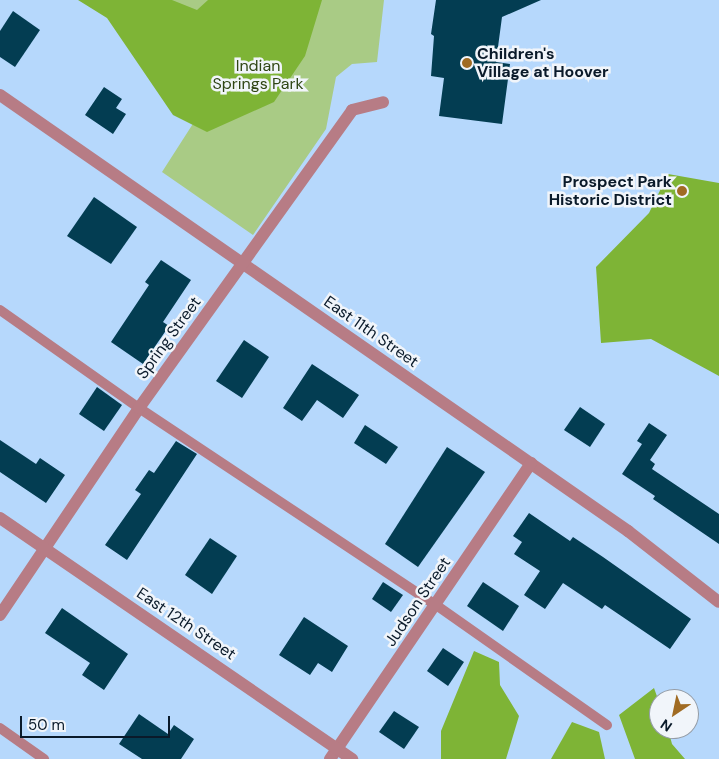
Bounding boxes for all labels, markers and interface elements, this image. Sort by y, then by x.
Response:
place label: Children's Village at Hoover [477,44,609,82]
park label: Indian Springs Park [212,56,304,94]
marker: Children's Village at Hoover [461,57,473,69]
place label: Prospect Park Historic District [549,172,672,210]
marker: Prospect Park Historic District [676,185,688,197]
street label: East 11th Street [320,292,422,372]
street label: Spring Street [133,293,205,383]
street label: Judson Street [381,554,455,650]
street label: East 12th Street [133,584,239,664]
north arrow [649,689,699,739]
scale bar [22,706,172,738]
text: 50 m [28,715,65,735]
text: N [657,715,675,736]

